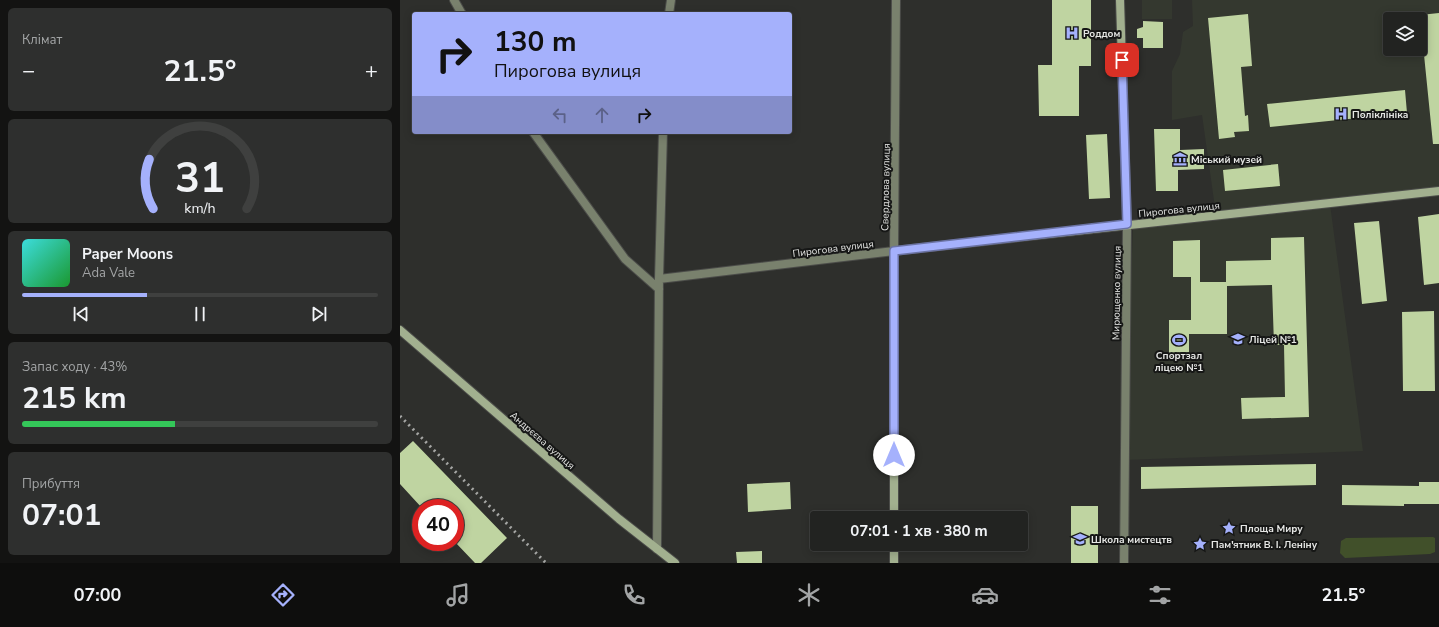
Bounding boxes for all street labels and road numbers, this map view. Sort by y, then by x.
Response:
street label: Свердлова вулиця [878,143,894,231]
street label: Пирогова вулиця [1138,199,1221,221]
street label: Пирогова вулиця [792,237,875,261]
street label: Мирющенко вулиця [1109,246,1125,340]
street label: Андрєєва вулиця [507,409,578,473]

